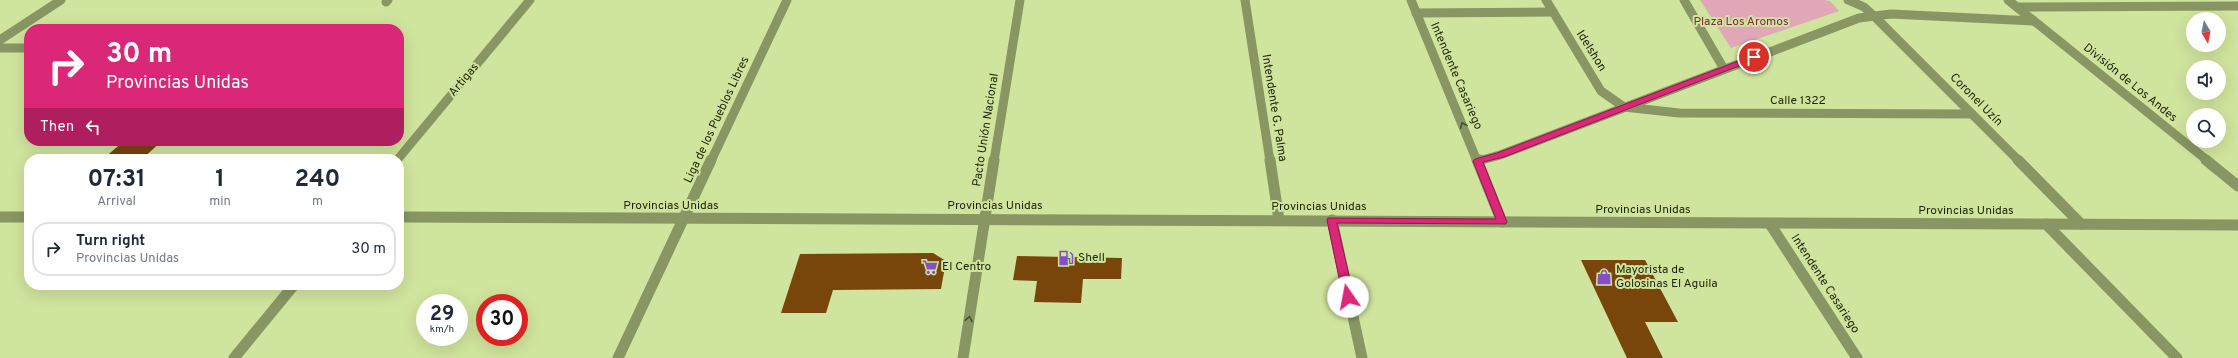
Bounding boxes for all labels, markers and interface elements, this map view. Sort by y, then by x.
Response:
north arrow [2186,12,2226,52]
map controls [2186,12,2226,148]
park label: Plaza Los Aromos [1693,14,1789,30]
street label: Intendente Casariego [1426,20,1486,132]
street label: Idelshon [1572,27,1610,75]
text: 30 m [106,37,172,73]
icon: right [40,40,92,92]
pin [1737,40,1771,74]
street label: División de Los Andes [2080,40,2180,126]
icon: arrive [1743,46,1765,68]
street label: Intendente G. Palma [1258,53,1290,163]
street label: Liga de los Pueblos Libres [681,54,753,186]
street label: Artigas [445,60,483,100]
button: sound [2186,60,2226,100]
street label: Coronel Uzín [1946,70,2006,130]
text: Provincias Unidas [106,72,249,95]
street label: Pacto Unión Nacional [969,72,1003,188]
street label: Calle 1322 [1770,93,1826,109]
button: search [2186,108,2226,148]
icon: left [82,116,104,138]
text: Then [40,118,74,137]
one-way arrow [1459,122,1467,129]
text: 07:31 [88,165,146,195]
text: 1 [215,165,225,195]
text: 240 [294,165,340,195]
text: Arrival [97,194,136,210]
text: min [209,194,231,210]
text: m [312,194,323,210]
street label: Provincias Unidas [623,198,719,214]
street label: Provincias Unidas [947,198,1043,214]
street label: Provincias Unidas [1271,199,1367,215]
street label: Provincias Unidas [1595,202,1691,218]
street label: Provincias Unidas [1918,203,2014,219]
street label: Intendente Casariego [1787,231,1863,337]
text: Turn right [76,232,145,251]
icon: right [42,238,64,260]
text: 30 m [351,240,386,259]
fuel station icon: Shell [1057,249,1075,267]
place label: Shell [1078,250,1105,266]
text: Provincias Unidas [76,251,179,267]
supermarket icon: El Centro [921,258,939,276]
place label: El Centro [942,259,992,275]
place label: Mayorista de Golosinas El Aguila [1616,262,1718,292]
shop icon: Mayorista de Golosinas El Aguila [1595,268,1613,286]
position arrow [1327,276,1369,318]
speed limit sign: 30 [476,294,528,346]
text: 29 [430,302,454,328]
one-way arrow [964,316,973,323]
text: km/h [430,323,454,336]

